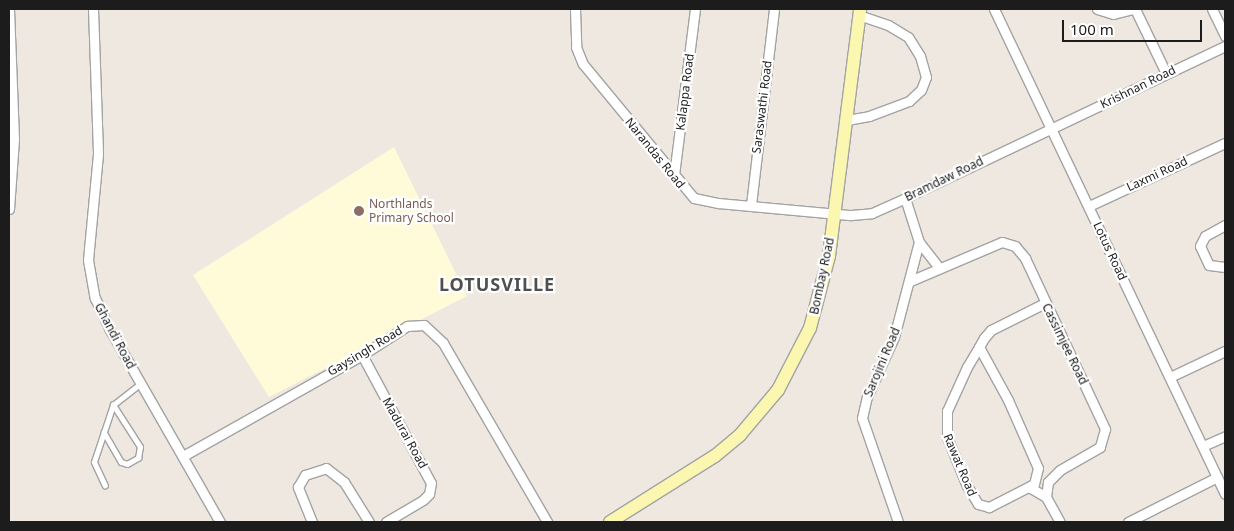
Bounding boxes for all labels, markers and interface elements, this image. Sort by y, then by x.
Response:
scale bar [1064,10,1204,42]
text: 100 m [1070,19,1114,39]
street label: Kalappa Road [673,53,697,131]
street label: Saraswathi Road [749,60,775,154]
street label: Krishnan Road [1098,63,1178,111]
street label: Narandas Road [622,115,688,191]
street label: Bramdaw Road [902,154,986,204]
street label: Laxmi Road [1124,154,1190,194]
place label: Northlands Primary School [369,197,454,225]
marker: Northlands Primary School [353,205,365,217]
street label: Lotus Road [1090,219,1130,283]
street label: Bombay Road [807,236,837,316]
district label: LOTUSVILLE [438,273,556,295]
street label: Ghandi Road [92,301,138,371]
street label: Cassimjee Road [1039,301,1091,387]
street label: Gaysingh Road [325,323,405,379]
street label: Sarojini Road [861,325,903,399]
street label: Madurai Road [380,395,430,471]
street label: Rawat Road [940,432,980,498]

